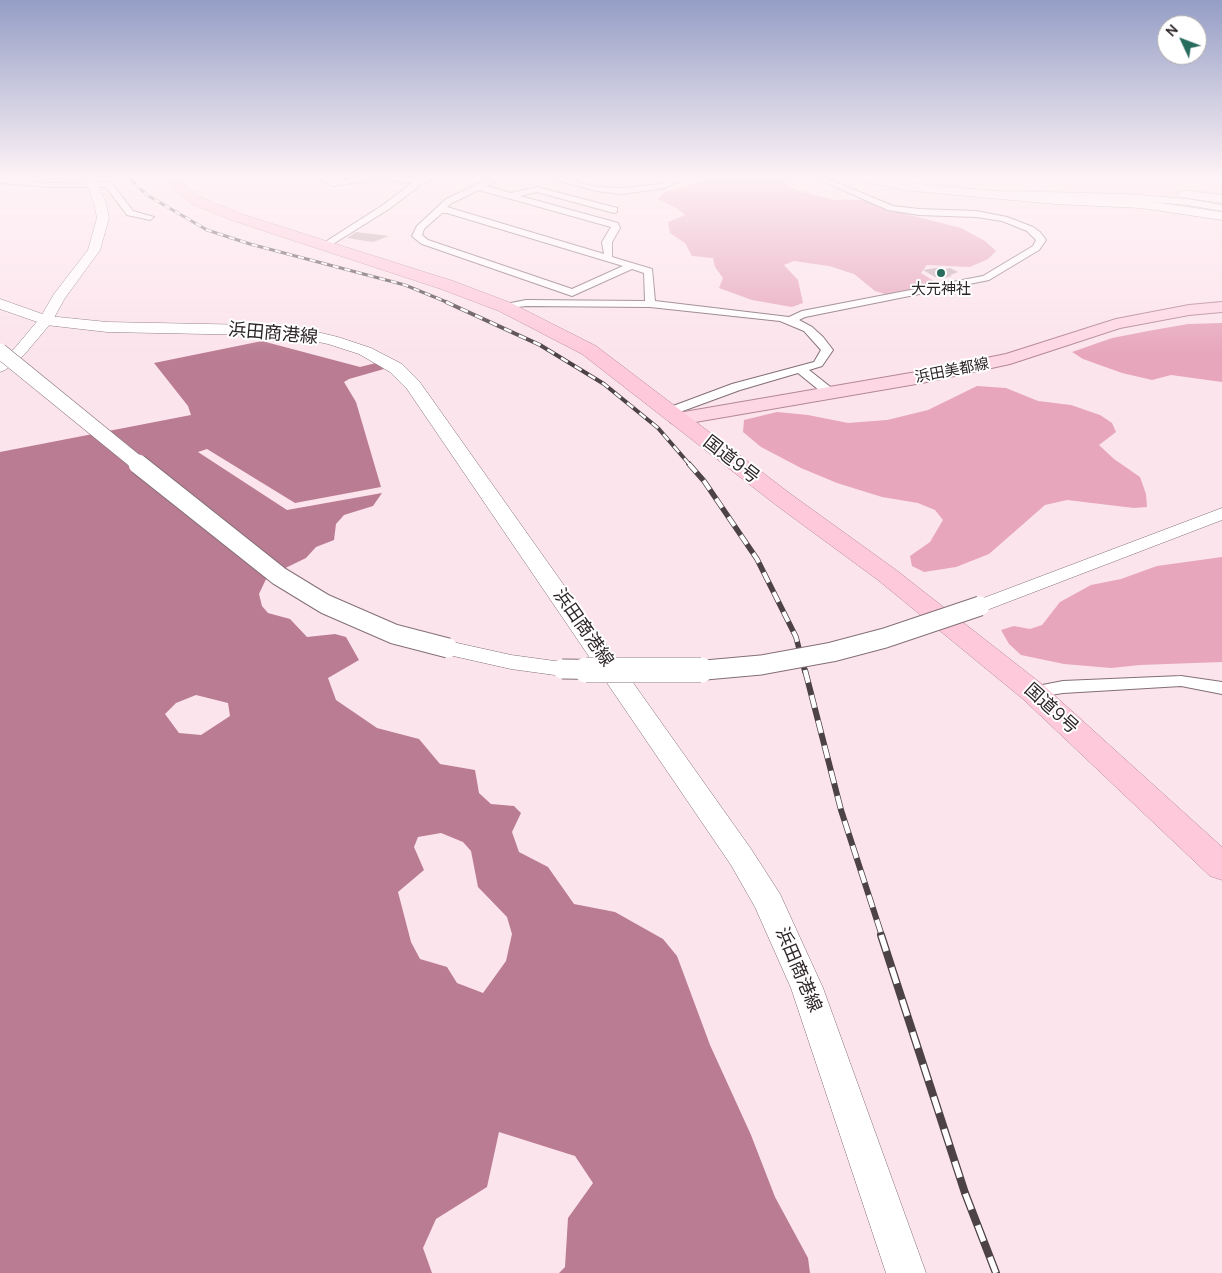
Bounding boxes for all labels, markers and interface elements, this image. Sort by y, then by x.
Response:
north arrow [1157,15,1207,65]
text: N [1161,20,1182,40]
marker: 大元神社 [935,267,947,279]
place label: 大元神社 [911,281,971,299]
street label: 浜田商港線 [227,319,319,349]
street label: 浜田美都線 [913,355,991,387]
street label: 国道9号 [699,431,763,489]
street label: 浜田商港線 [548,585,618,671]
street label: 国道9号 [1020,679,1082,739]
street label: 浜田商港線 [770,924,826,1016]

